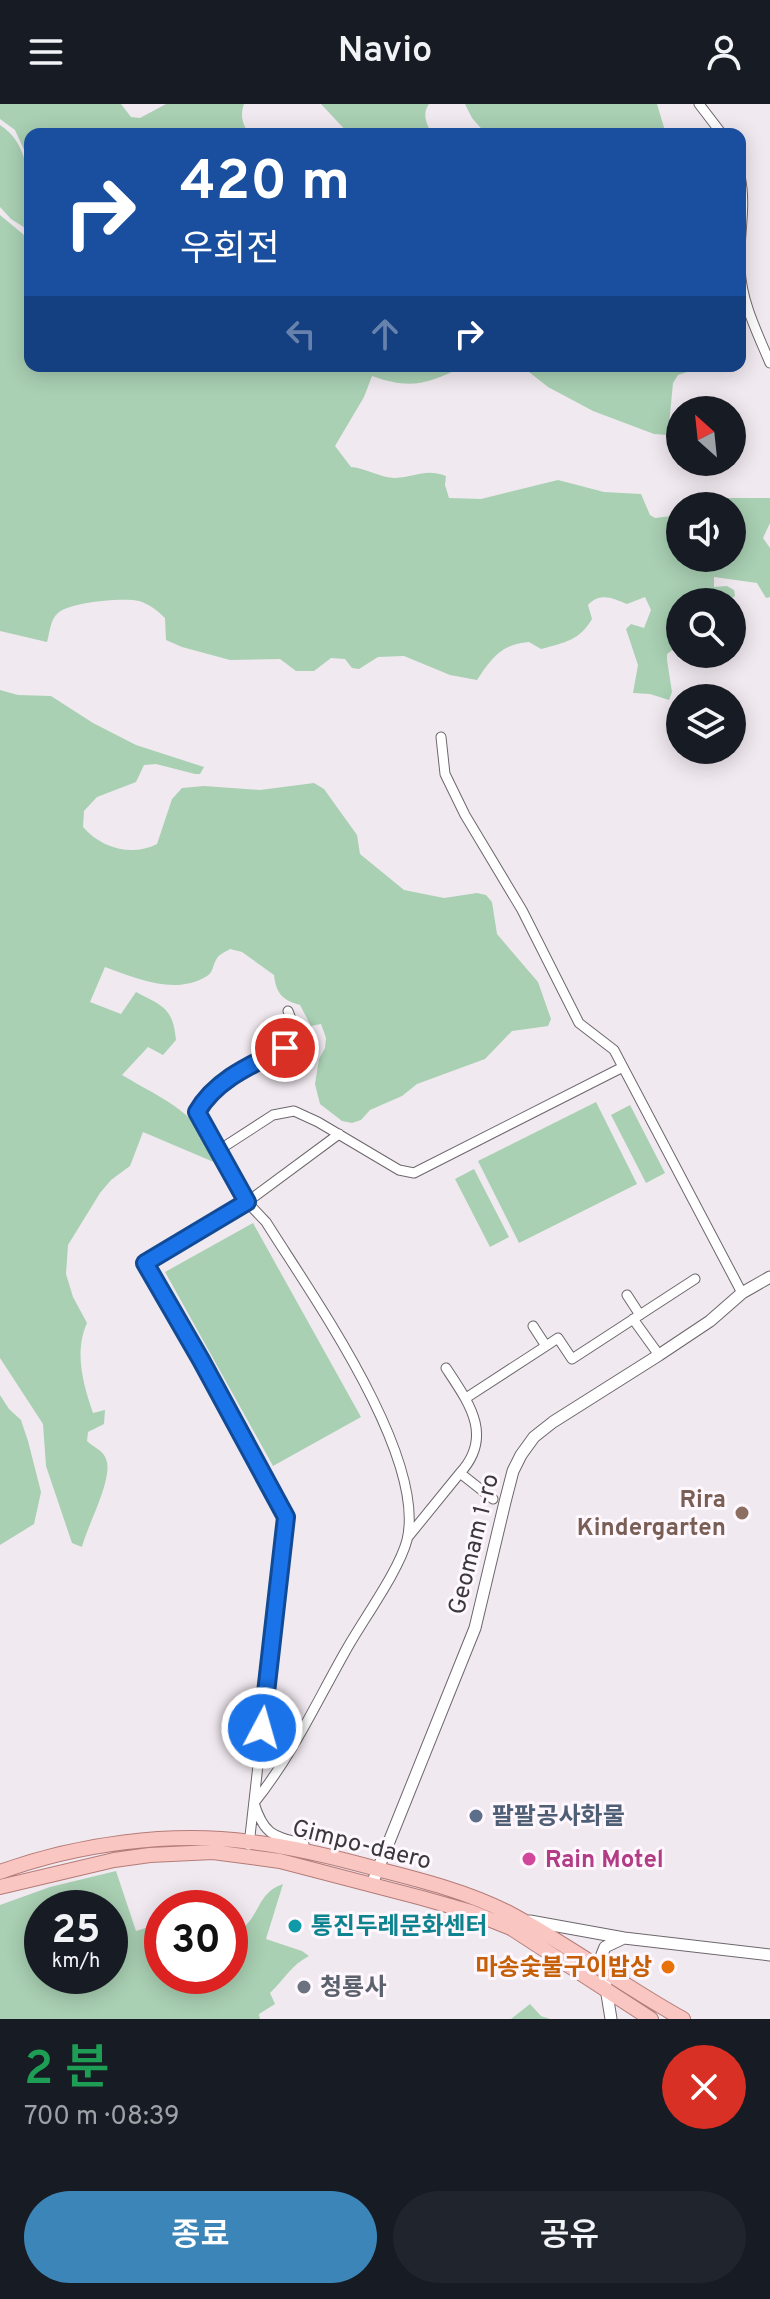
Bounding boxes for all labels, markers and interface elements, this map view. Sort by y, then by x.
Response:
text: Navio [338,29,432,75]
icon: menu [24,30,68,74]
icon: person [702,30,746,74]
text: 420 m [180,149,350,219]
icon: right [48,160,152,264]
text: 우회전 [180,228,279,274]
icon: left [279,312,323,356]
icon: ahead [363,312,407,356]
icon: right [447,312,491,356]
north arrow [666,396,746,476]
map controls [666,396,746,764]
button: sound [666,492,746,572]
button: search [666,588,746,668]
button: layers [666,684,746,764]
pin [251,1014,319,1082]
icon: arrive [263,1026,307,1070]
street label: Geomam 1-ro [443,1471,507,1618]
place label: Rira Kindergarten [577,1486,726,1544]
marker: Rira Kindergarten [733,1504,751,1522]
position arrow [220,1686,304,1770]
place label: 팔팔공사화물 [492,1803,624,1833]
marker: 팔팔공사화물 [467,1807,485,1825]
street label: Gimpo-daero [289,1814,434,1878]
place label: Rain Motel [545,1846,664,1876]
marker: Rain Motel [520,1850,538,1868]
speed limit sign: 30 [144,1890,248,1994]
text: 25 [52,1907,100,1957]
place label: 통진두레문화센터 [311,1913,488,1943]
marker: 통진두레문화센터 [286,1917,304,1935]
text: km/h [52,1949,100,1975]
place label: 마송숯불구이밥상 [475,1954,652,1984]
marker: 마송숯불구이밥상 [659,1958,677,1976]
place label: 청룡사 [320,1974,386,2004]
marker: 청룡사 [295,1978,313,1996]
text: 2 분 [24,2041,109,2101]
button: close [662,2045,746,2129]
text: 700 m · 08:39 [24,2101,179,2134]
button: 종료 [24,2191,377,2283]
button: 공유 [393,2191,746,2283]

